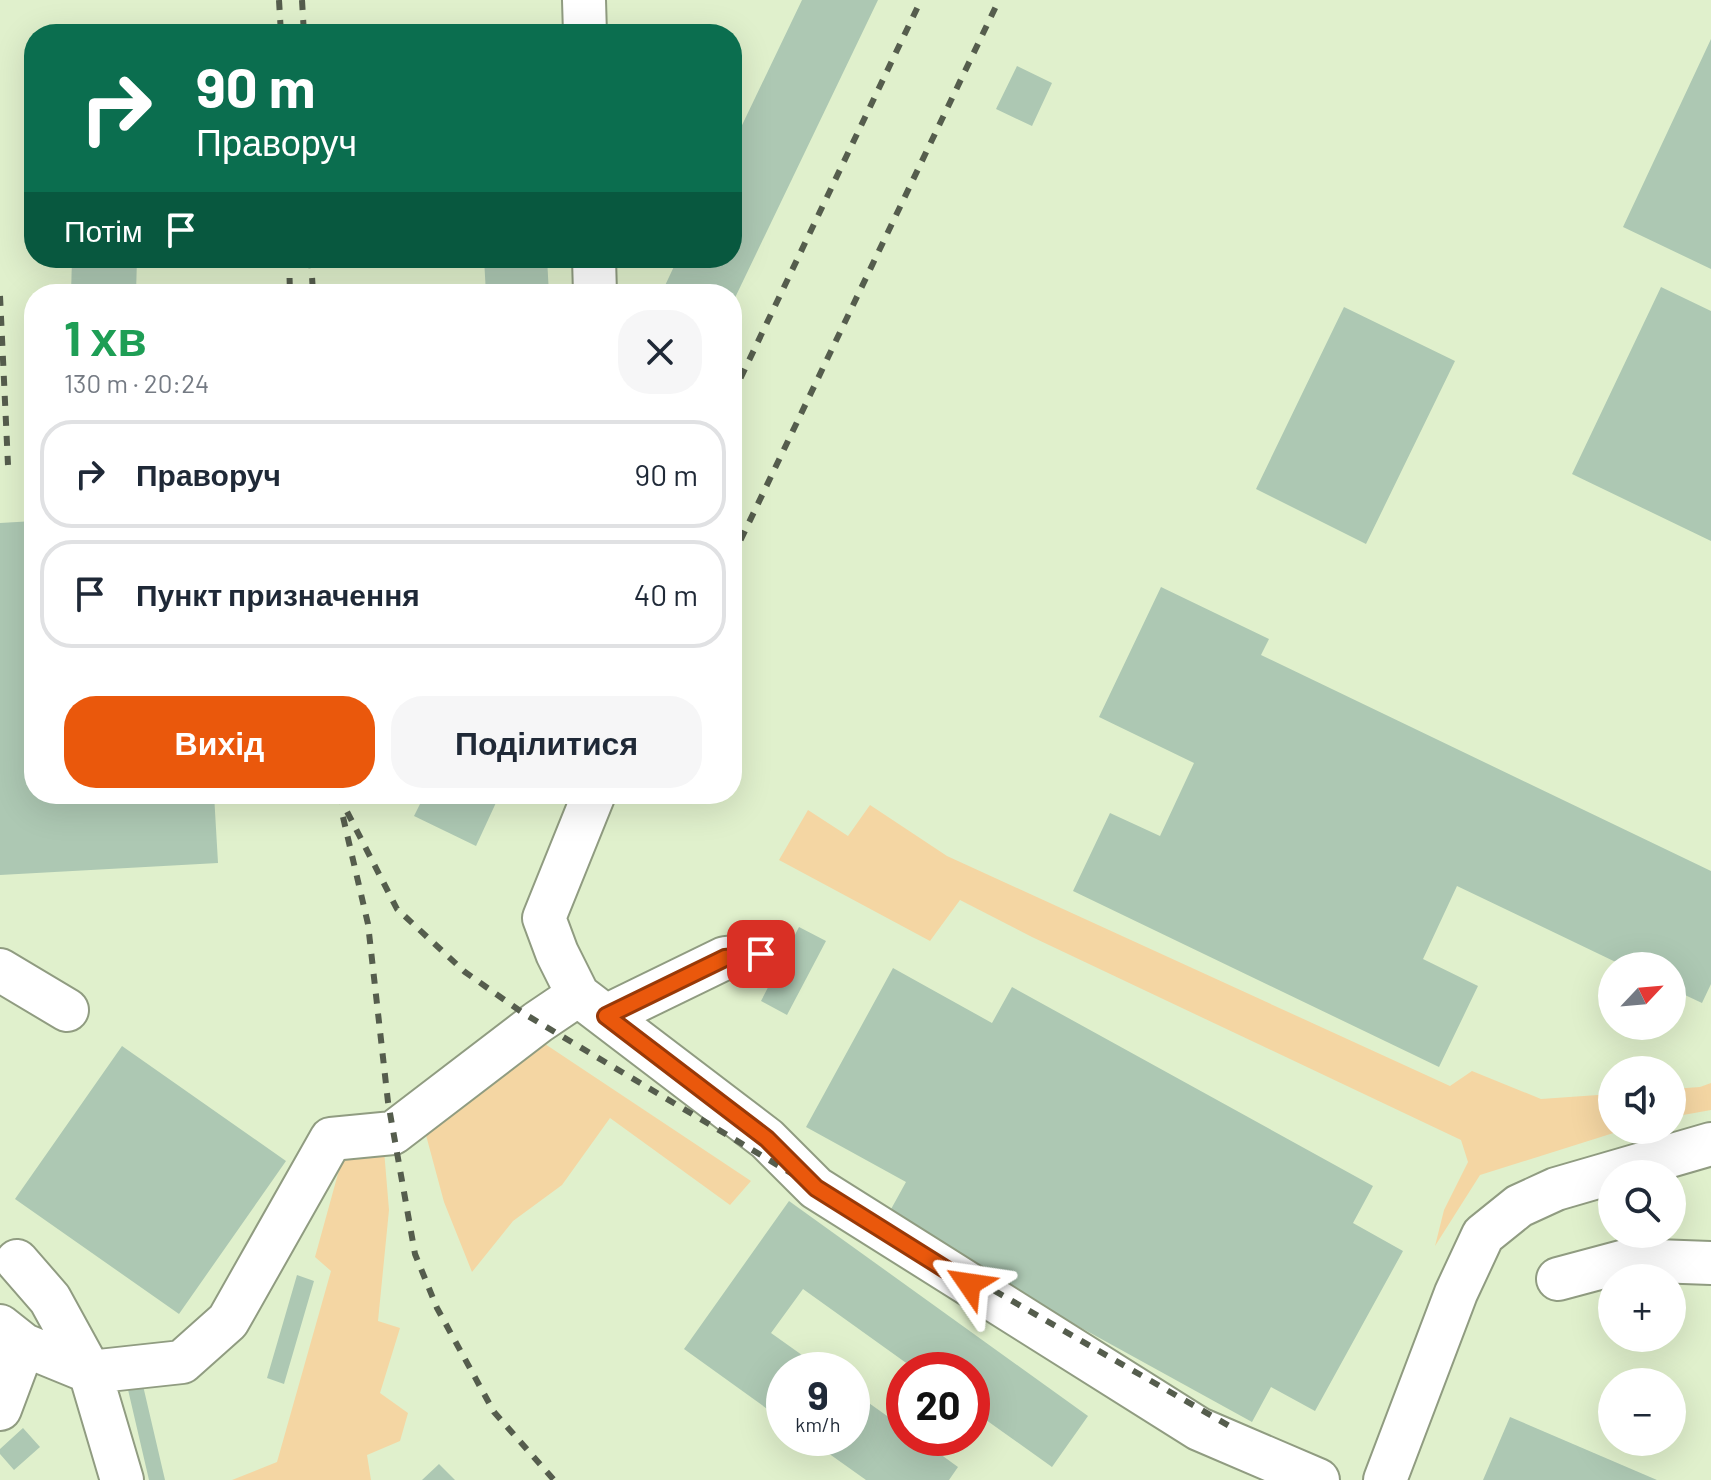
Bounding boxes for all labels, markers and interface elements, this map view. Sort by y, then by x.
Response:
text: 90 m [196,52,316,119]
icon: right [64,56,168,160]
text: Праворуч [196,120,357,163]
icon: arrive [159,208,203,252]
text: Потім [64,212,143,248]
text: 1 хв [64,308,147,366]
button: close [618,310,702,394]
text: 130 m · 20:24 [64,367,209,398]
icon: right [68,452,112,496]
text: Праворуч [136,456,281,492]
text: 90 m [635,456,698,492]
icon: arrive [68,572,112,616]
text: Пункт призначення [136,576,420,612]
text: 40 m [634,576,698,612]
button: Вихід [64,696,375,788]
button: Поділитися [391,696,702,788]
pin [727,920,795,988]
icon: arrive [739,932,783,976]
north arrow [1598,952,1686,1040]
map controls [1598,952,1686,1456]
button: sound [1598,1056,1686,1144]
button: search [1598,1160,1686,1248]
position arrow [927,1242,1011,1326]
button: + [1598,1264,1686,1352]
speed limit sign: 20 [886,1352,990,1456]
button: − [1598,1368,1686,1456]
text: 9 [807,1370,829,1418]
text: km/h [795,1412,841,1436]

